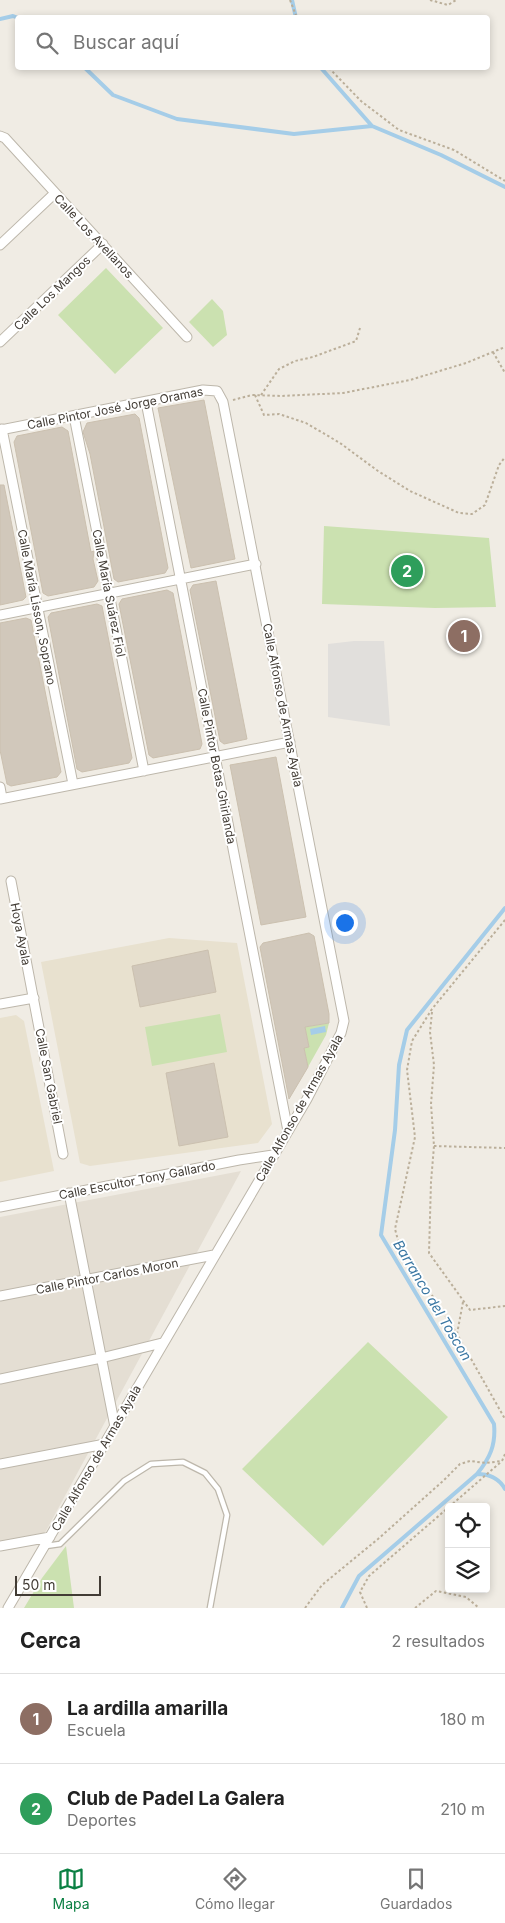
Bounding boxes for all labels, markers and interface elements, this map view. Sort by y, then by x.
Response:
search box [15,15,490,70]
icon: search [33,29,61,57]
text: Buscar aquí [73,31,179,54]
street label: Calle Los Avellanos [51,191,137,281]
street label: Calle Los Mangos [10,253,94,333]
street label: Calle Pintor José Jorge Oramas [26,384,204,432]
street label: Calle María Lisson, Soprano [15,528,59,686]
street label: Calle María Suárez Fiol [89,528,129,658]
pin: 2 [391,552,423,590]
pin: 1 [448,617,480,655]
street label: Calle Alfonso de Armas Ayala [260,622,306,788]
street label: Calle Pintor Botas Ghirlanda [195,687,239,845]
street label: Hoya Ayala [8,902,34,966]
your location [332,910,358,936]
street label: Calle San Gabriel [32,1027,66,1125]
street label: Calle Alfonso de Armas Ayala [252,1032,346,1184]
street label: Calle Escultor Tony Gallardo [57,1157,217,1203]
water label: Barranco del Toscon [390,1237,476,1363]
street label: Calle Pintor Carlos Moron [34,1255,180,1297]
street label: Calle Alfonso de Armas Ayala [48,1382,144,1534]
map controls [445,1503,490,1593]
button: locate [445,1503,490,1548]
button: layers [445,1548,490,1593]
scale bar [15,1573,101,1596]
text: 50 m [22,1576,56,1593]
text: Cerca [20,1628,81,1653]
text: 2 resultados [392,1631,485,1651]
text: La ardilla amarilla [67,1697,228,1720]
text: 1 [33,1709,39,1729]
text: 180 m [440,1709,485,1729]
text: Escuela [67,1720,126,1740]
text: Club de Padel La Galera [67,1787,285,1810]
text: 2 [31,1799,41,1819]
text: 210 m [440,1799,485,1819]
text: Deportes [67,1810,136,1830]
tab: Mapa [53,1865,90,1912]
tab: Cómo llegar [195,1865,275,1912]
tab: Guardados [380,1865,452,1912]

